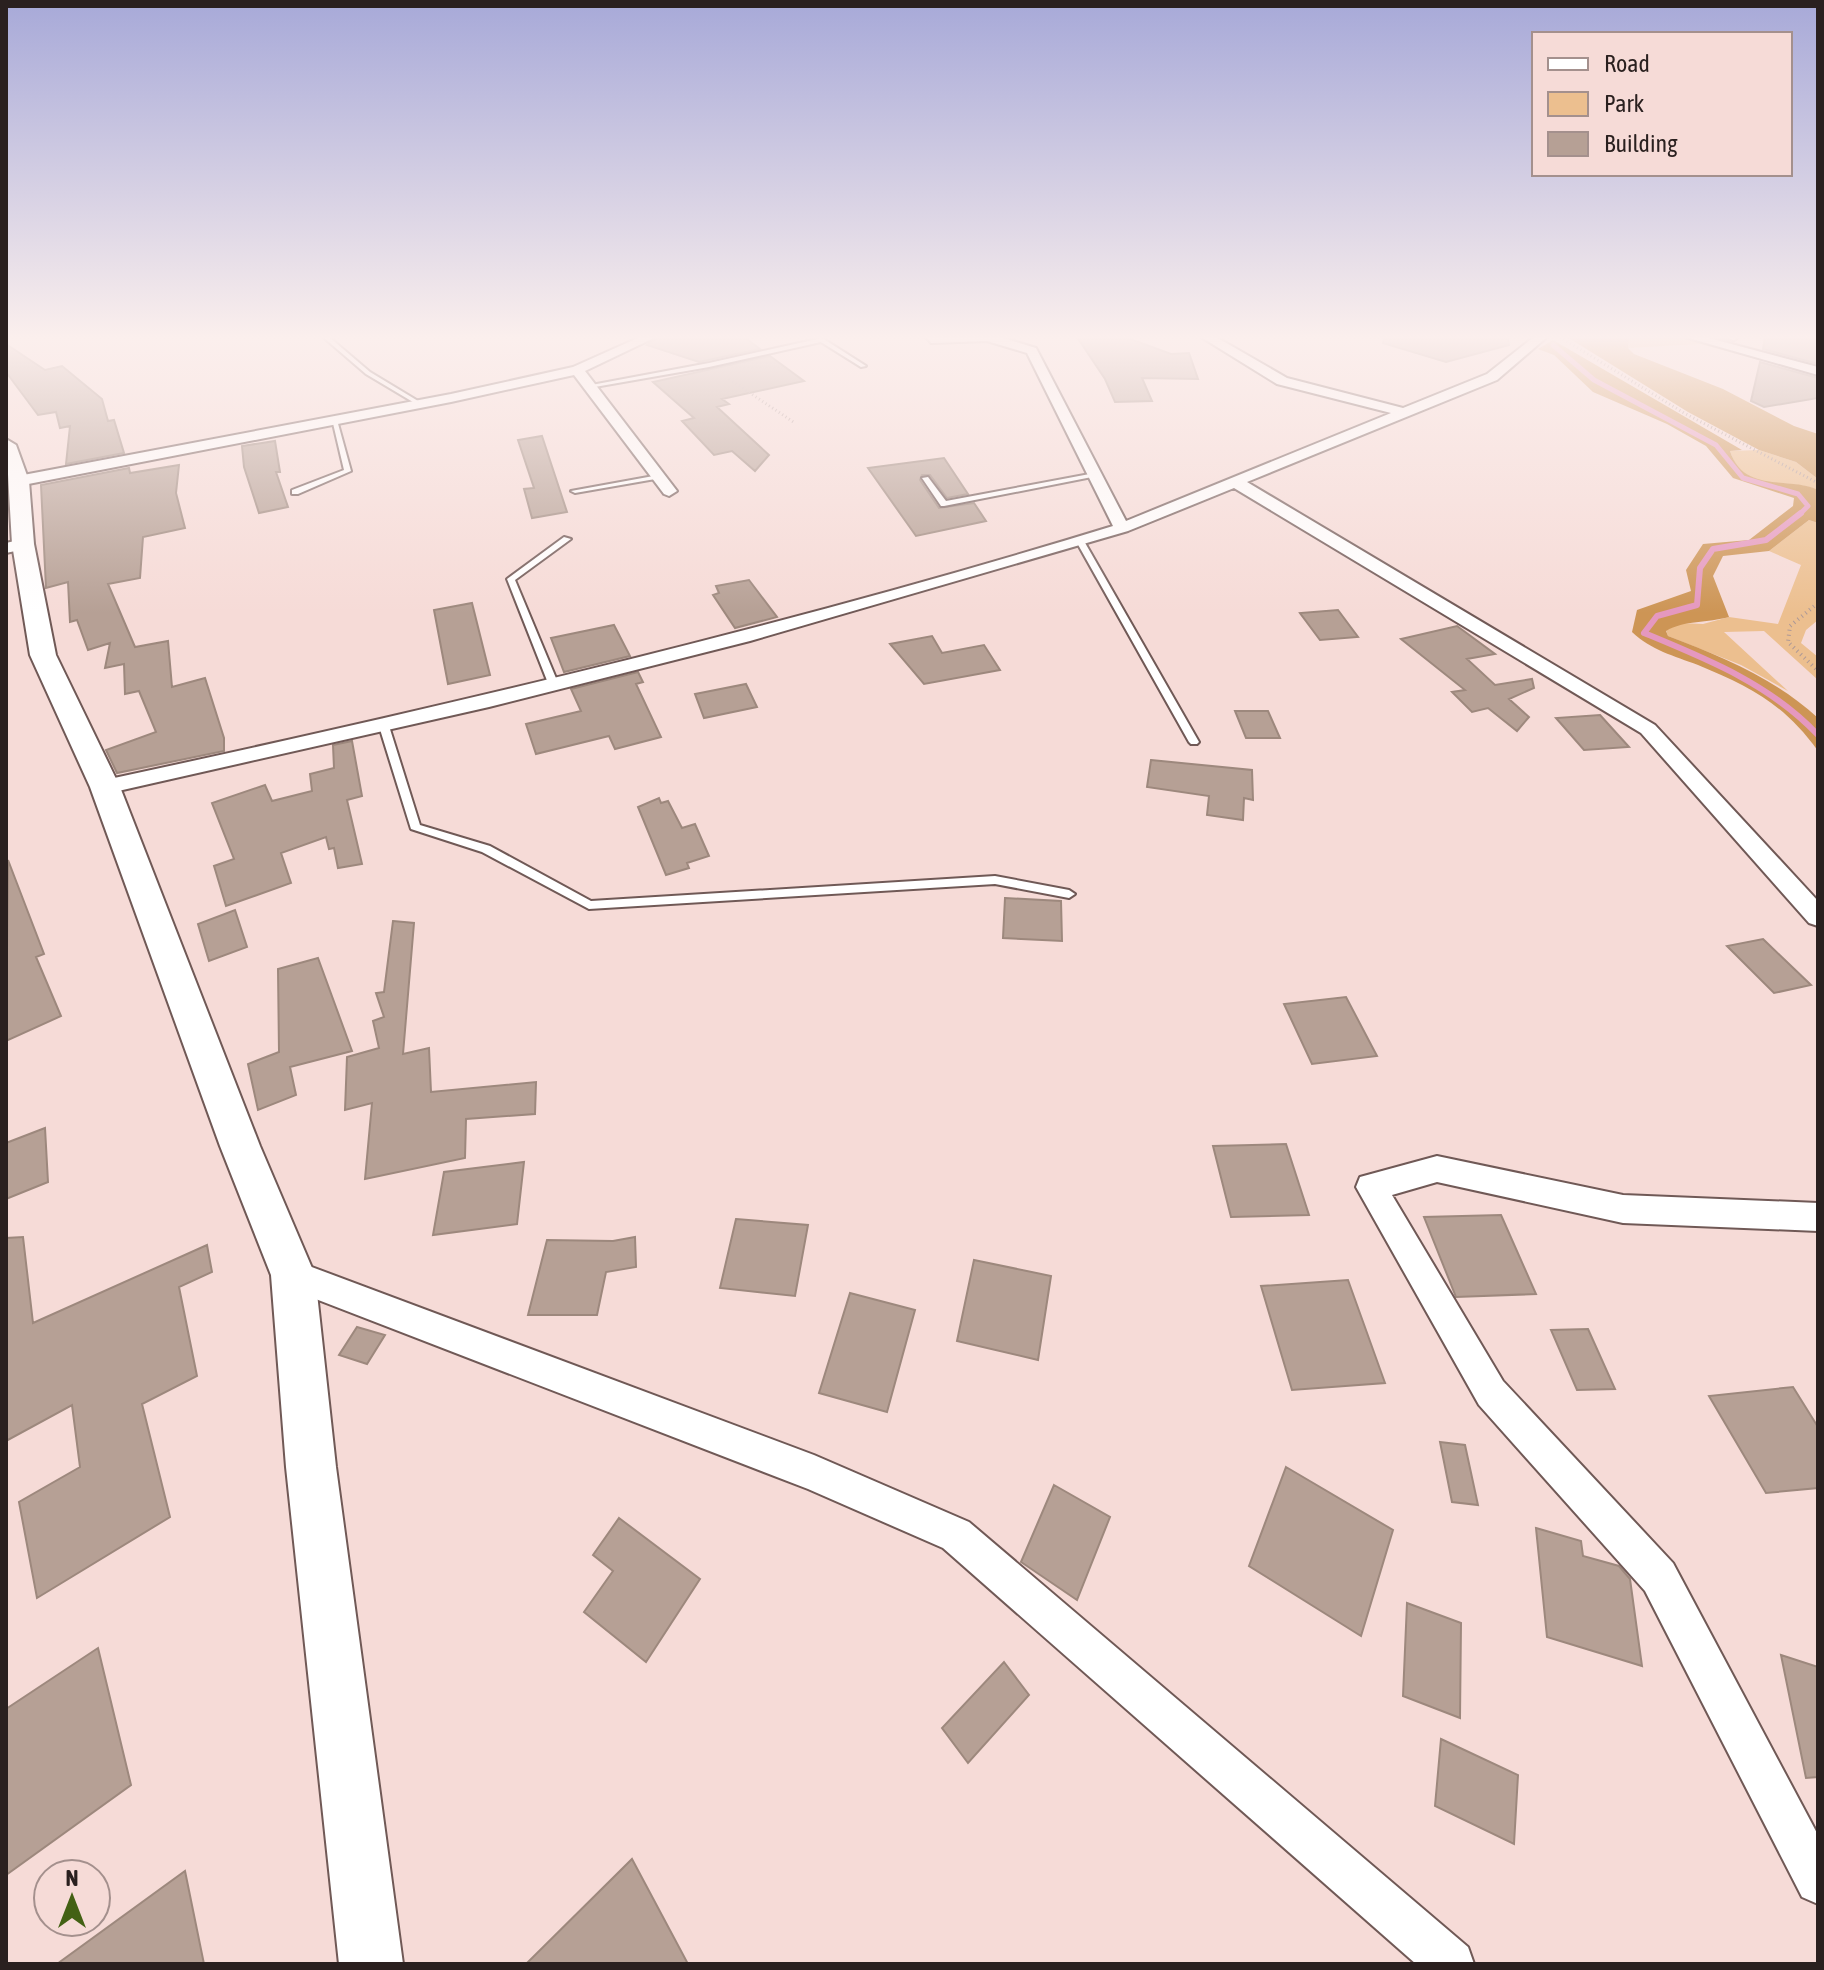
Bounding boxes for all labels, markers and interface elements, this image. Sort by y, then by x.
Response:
legend [1532,32,1792,176]
text: Road [1604,50,1650,77]
text: Park [1604,90,1645,117]
text: Building [1604,130,1678,157]
north arrow [32,1858,112,1938]
text: N [66,1865,78,1891]

